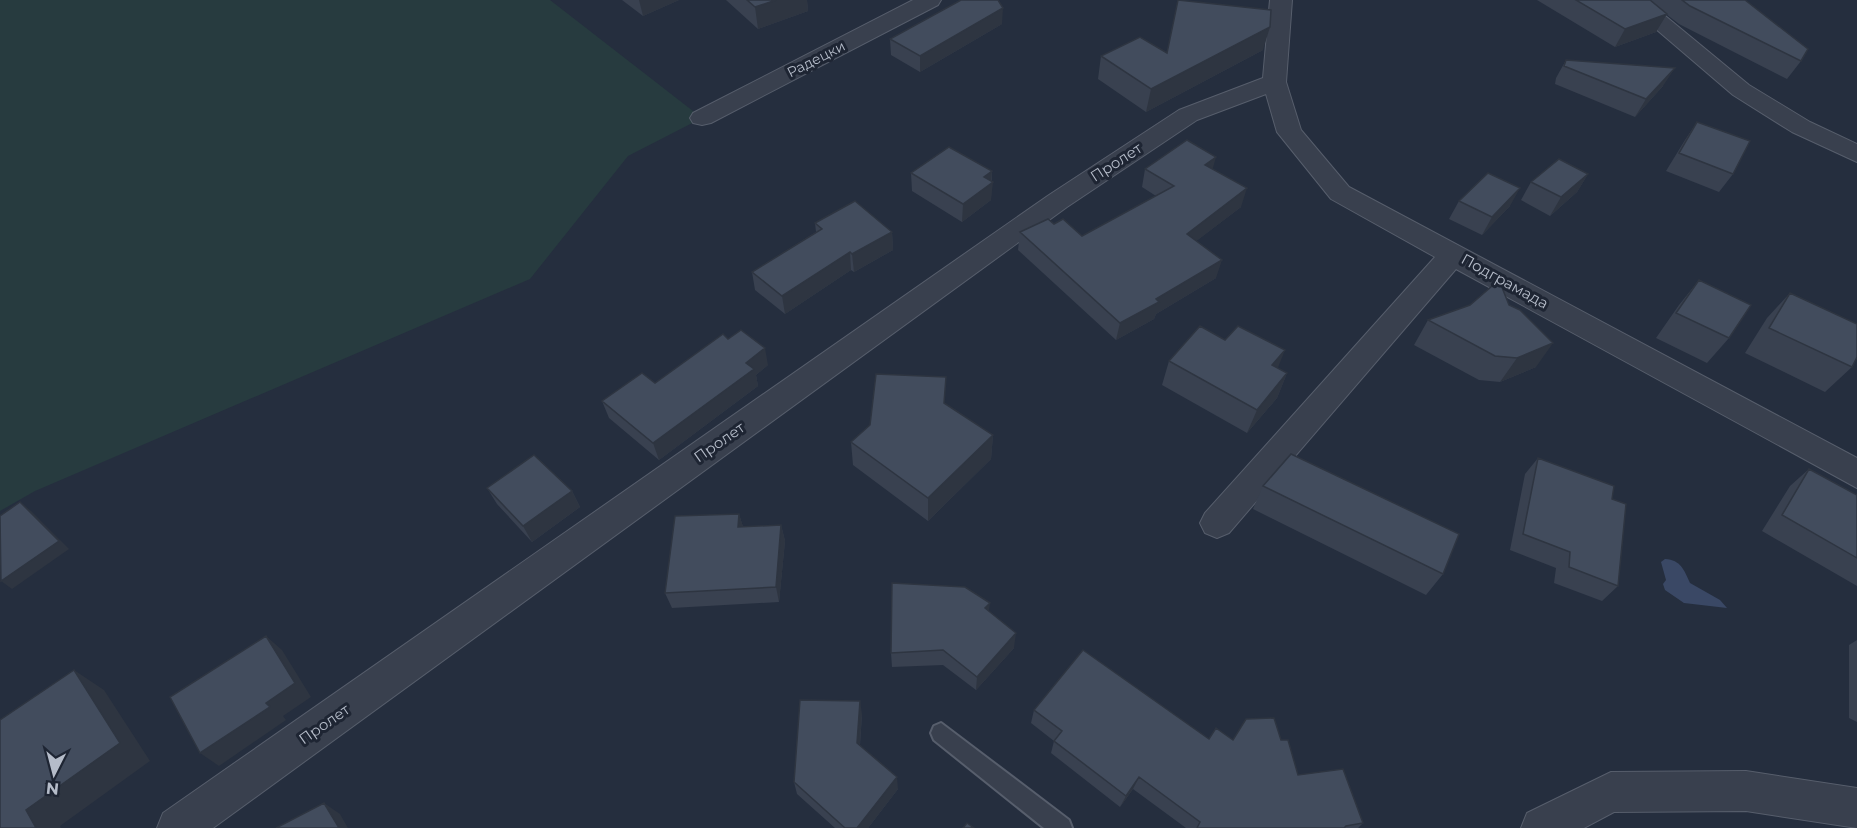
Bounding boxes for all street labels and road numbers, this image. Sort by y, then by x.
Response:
street label: Радецки [784,37,848,81]
street label: Пролет [1087,138,1146,186]
street label: Подграмада [1458,249,1552,313]
street label: Пролет [690,417,749,466]
street label: Пролет [295,699,354,748]

